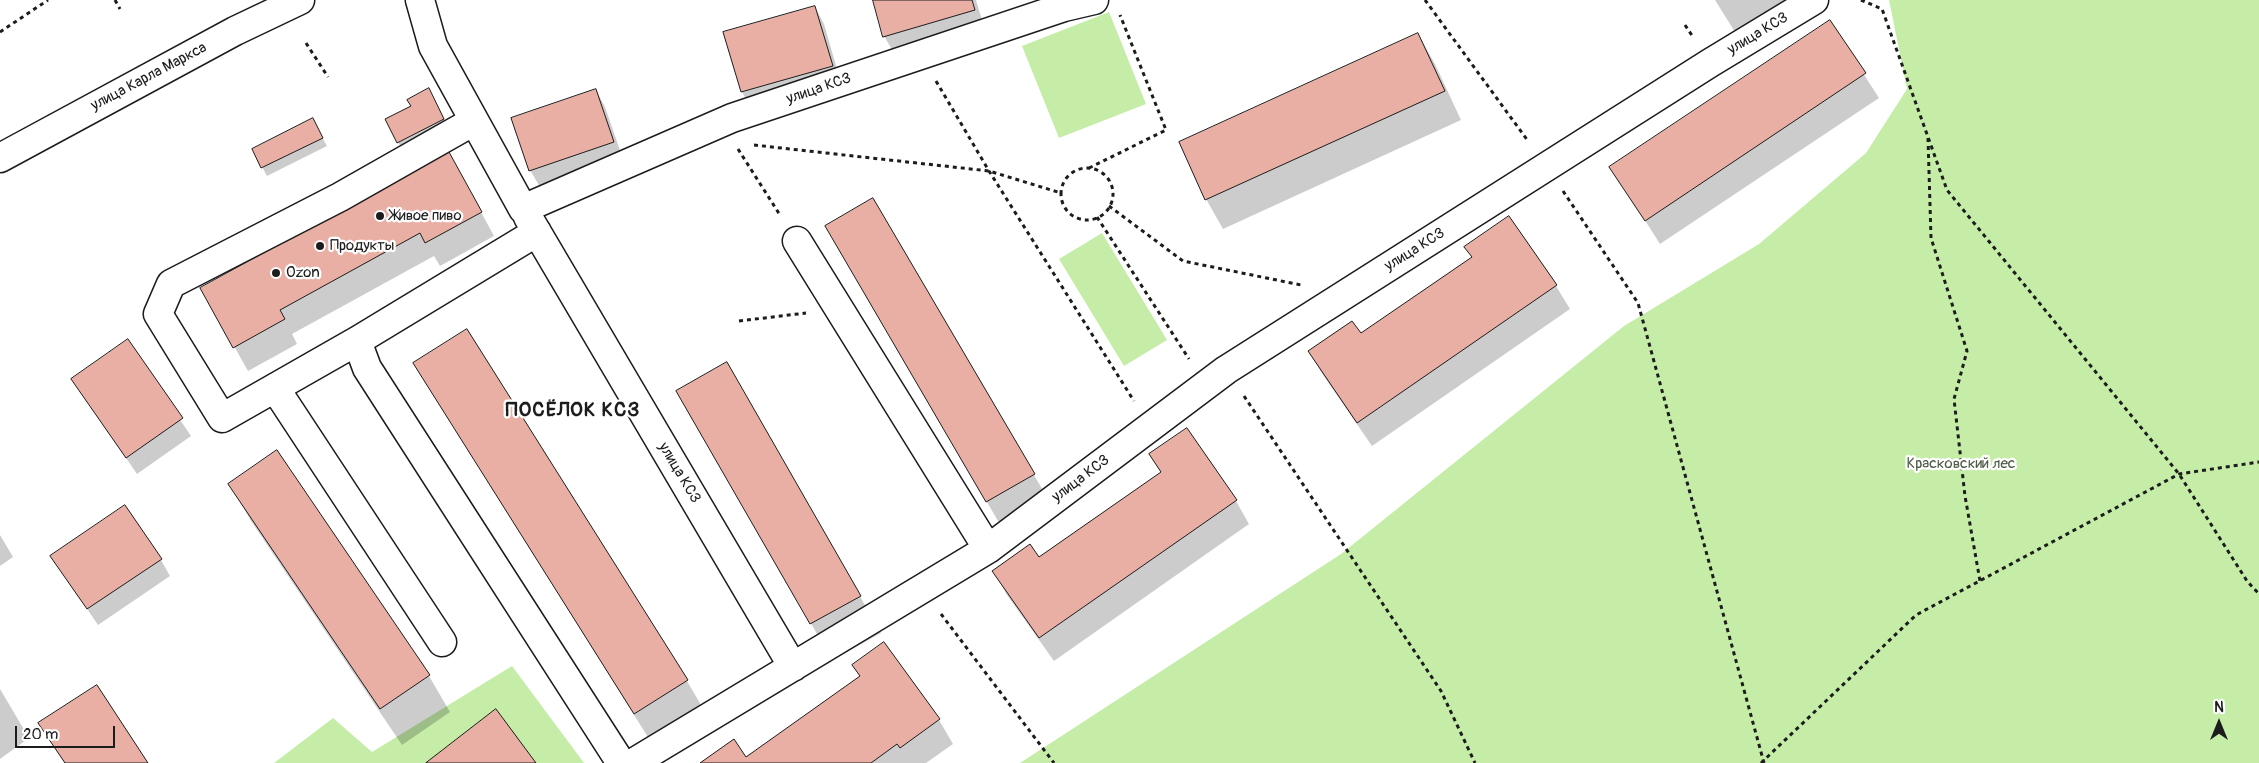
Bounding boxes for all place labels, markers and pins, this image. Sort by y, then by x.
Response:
place label: Живое пиво [390,207,462,225]
marker: Живое пиво [374,210,386,222]
place label: Продукты [330,237,394,255]
marker: Продукты [314,240,326,252]
place label: Ozon [286,264,320,282]
marker: Ozon [270,267,282,279]

